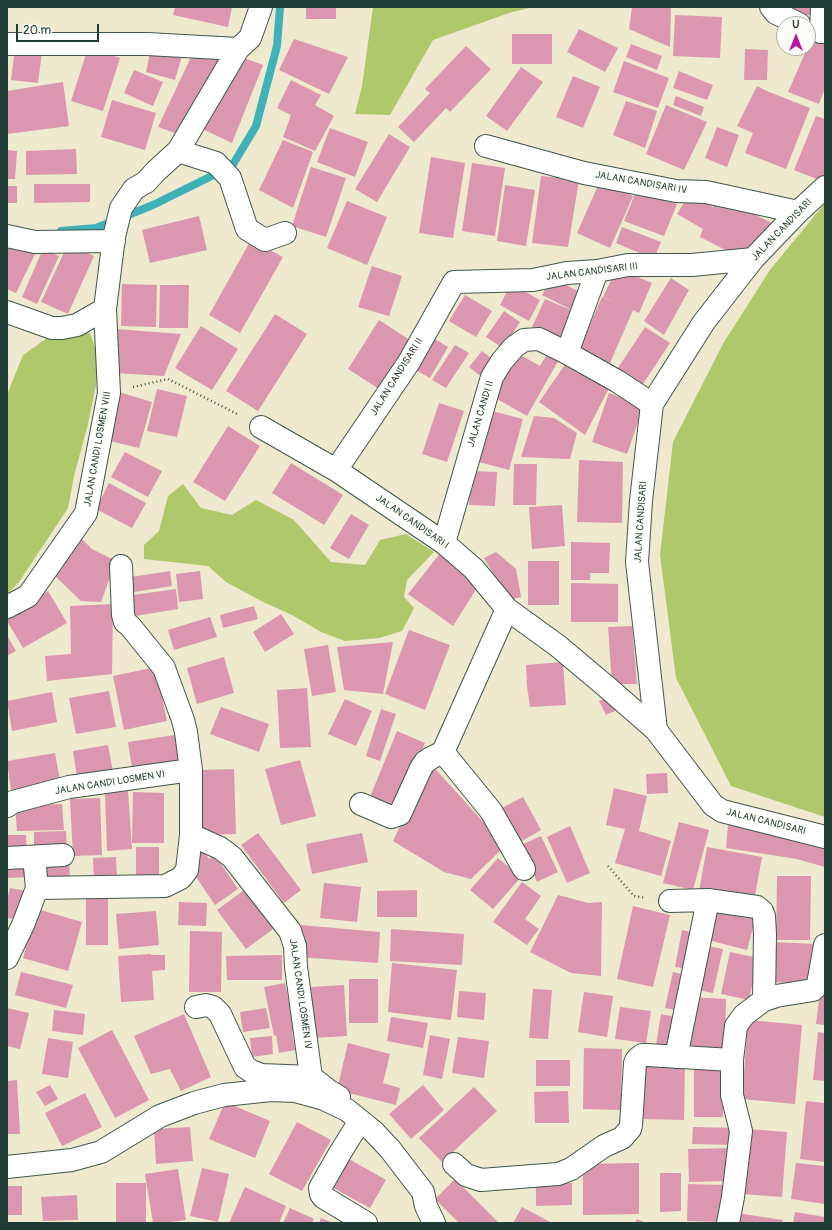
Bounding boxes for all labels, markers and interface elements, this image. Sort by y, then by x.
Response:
scale bar [18,16,101,42]
north arrow [776,16,816,56]
text: U [792,18,800,31]
text: 20 m [23,23,51,38]
street label: JALAN CANDISARI IV [594,169,688,197]
street label: JALAN CANDISARI [749,196,815,264]
street label: JALAN CANDISARI III [545,260,639,284]
street label: JALAN CANDISARI II [368,336,426,418]
street label: JALAN CANDI II [465,379,497,449]
street label: JALAN CANDI LOSMEN VIII [82,390,114,508]
street label: JALAN CANDISARI [632,481,650,563]
street label: JALAN CANDISARI I [373,492,451,552]
street label: JALAN CANDI LOSMEN VI [54,768,166,798]
street label: JALAN CANDISARI [725,806,807,838]
street label: JALAN CANDI LOSMEN IV [286,938,314,1050]

